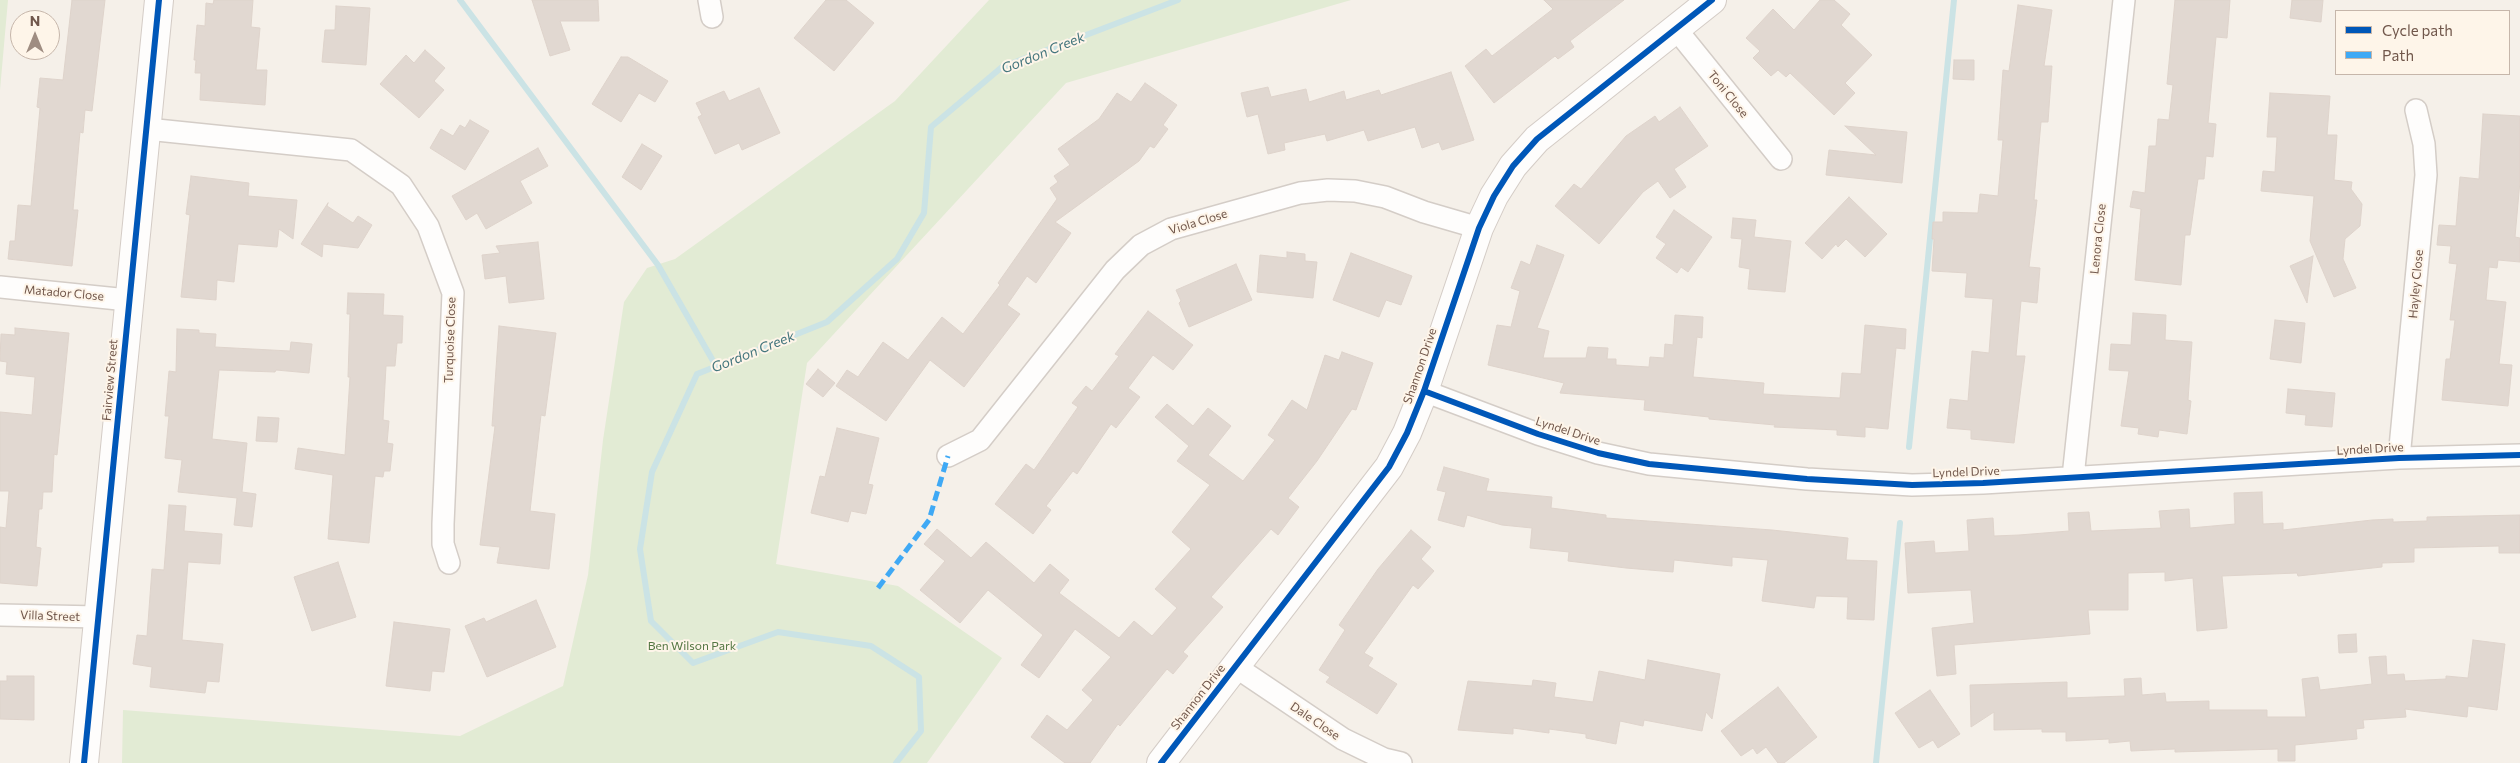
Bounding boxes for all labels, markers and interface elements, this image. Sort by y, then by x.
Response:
north arrow [10,10,60,60]
legend [2335,10,2510,75]
text: N [30,12,40,29]
text: Cycle path [2382,21,2453,39]
water label: Gordon Creek [999,29,1087,77]
text: Path [2382,46,2414,64]
street label: Toni Close [1705,68,1751,120]
street label: Lenora Close [2087,203,2109,275]
street label: Viola Close [1167,206,1229,238]
street label: Hayley Close [2406,249,2426,319]
street label: Matador Close [23,282,105,304]
street label: Turquoise Close [441,297,459,383]
street label: Shannon Drive [1400,326,1440,406]
water label: Gordon Creek [709,328,797,376]
street label: Fairview Street [99,339,121,421]
street label: Lyndel Drive [1534,414,1602,448]
street label: Lyndel Drive [2336,440,2404,458]
street label: Lyndel Drive [1932,464,2000,480]
street label: Villa Street [20,608,80,624]
park label: Ben Wilson Park [648,639,736,653]
street label: Shannon Drive [1168,661,1228,733]
street label: Dale Close [1287,699,1343,743]

